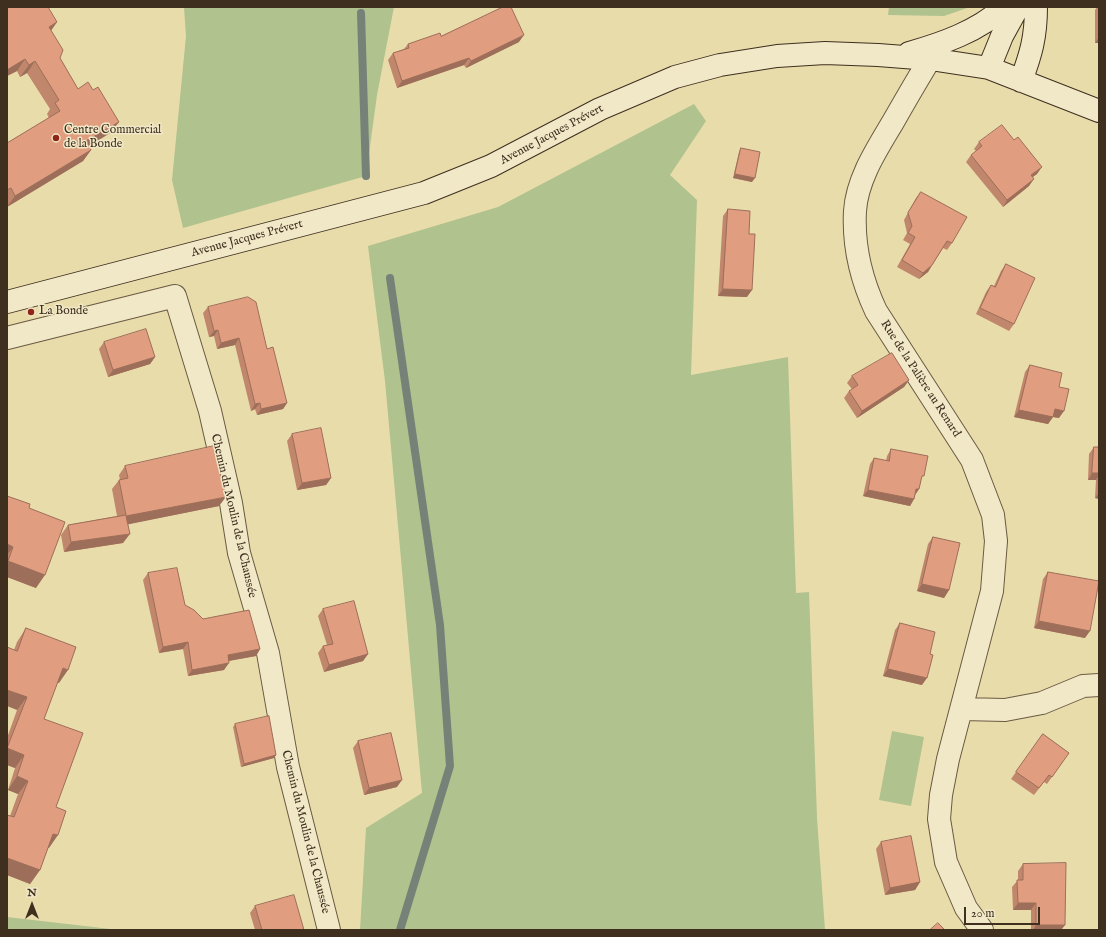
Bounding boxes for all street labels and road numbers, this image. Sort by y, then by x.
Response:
street label: Avenue Jacques Prévert [498,102,606,168]
street label: Avenue Jacques Prévert [190,217,304,261]
street label: Rue de la Palière au Renard [877,318,963,440]
street label: Chemin du Moulin de la Chaussée [207,433,259,599]
street label: Chemin du Moulin de la Chaussée [278,749,332,915]

